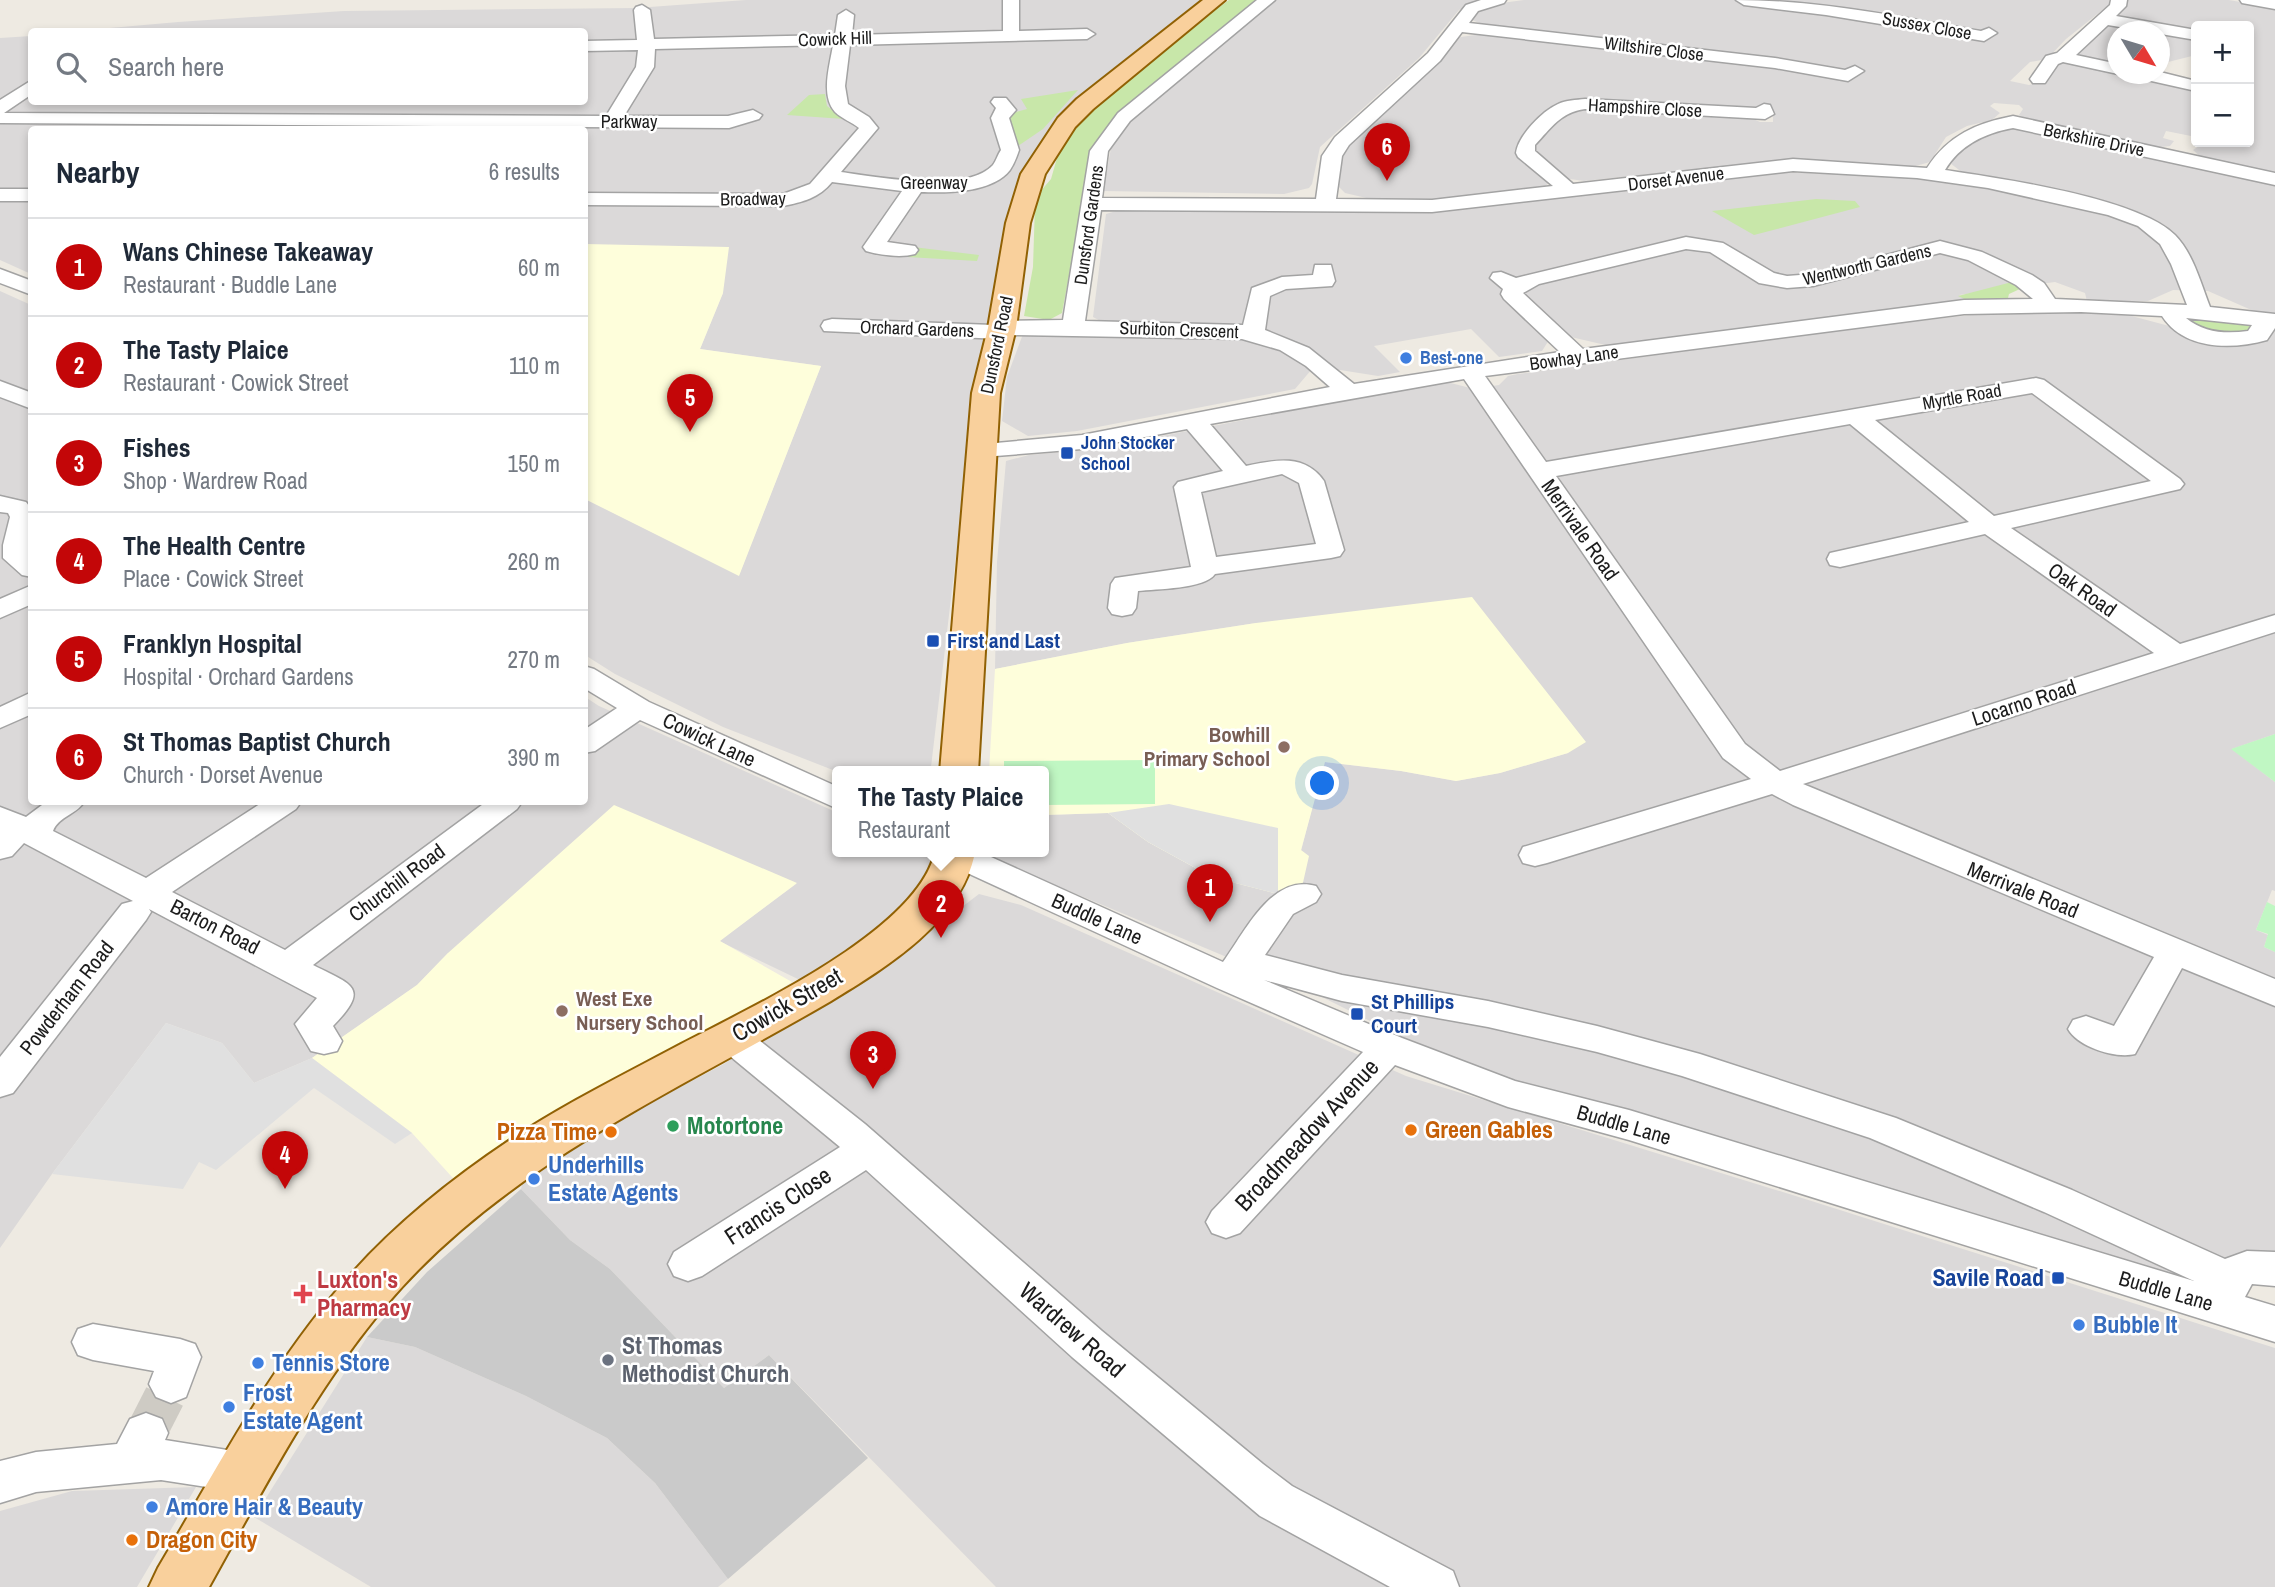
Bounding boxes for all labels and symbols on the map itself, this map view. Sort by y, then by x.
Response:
street label: Sussex Close [1880,5,1974,46]
north arrow [2107,21,2170,84]
street label: Cowick Hill [798,25,872,52]
street label: Wiltshire Close [1603,30,1705,67]
street label: Hampshire Close [1587,92,1703,123]
street label: Parkway [601,109,658,134]
street label: Berkshire Drive [2041,117,2147,162]
pin: 6 [1364,123,1410,181]
street label: Dorset Avenue [1626,160,1725,197]
street label: Dunsford Gardens [1068,163,1109,286]
street label: Greenway [900,170,968,195]
street label: Broadway [720,185,787,212]
street label: Wentworth Gardens [1800,238,1934,291]
street label: Dunsford Road [974,294,1019,396]
street label: Orchard Gardens [860,314,974,343]
street label: Surbiton Crescent [1119,315,1239,344]
street label: Bowhay Lane [1528,339,1620,376]
place label: Best-one [1420,345,1483,370]
marker: Best-one [1398,350,1414,366]
pin: 5 [667,374,713,432]
street label: Myrtle Road [1921,377,2003,416]
place label: John Stocker School [1081,430,1175,476]
marker: John Stocker School [1059,445,1075,461]
street label: Merrivale Road [1535,473,1626,586]
street label: Oak Road [2042,555,2122,624]
place label: First and Last [947,626,1060,655]
marker: First and Last [925,633,941,649]
street label: Locarno Road [1968,672,2080,733]
street label: Cowick Lane [658,705,760,774]
place label: Bowhill Primary School [1144,720,1270,773]
marker: Bowhill Primary School [1276,739,1292,755]
your location [1305,766,1339,800]
street label: Churchill Road [342,837,451,928]
street label: Merrivale Road [1963,854,2083,925]
pin: 1 [1187,864,1233,922]
pin: 2 [918,880,964,938]
street label: Buddle Lane [1047,886,1147,951]
street label: Barton Road [166,892,265,961]
street label: Powderham Road [13,934,120,1061]
street label: Cowick Street [725,959,848,1049]
place label: West Exe Nursery School [576,984,703,1037]
place label: St Phillips Court [1371,987,1454,1040]
marker: West Exe Nursery School [554,1003,570,1019]
marker: St Phillips Court [1349,1006,1365,1022]
pin: 3 [850,1031,896,1089]
street label: Broadmeadow Avenue [1227,1051,1385,1218]
street label: Buddle Lane [1574,1097,1675,1152]
place label: Motortone [687,1109,783,1141]
place label: Green Gables [1425,1113,1553,1145]
place label: Pizza Time [497,1115,597,1147]
marker: Motortone [665,1118,681,1134]
marker: Green Gables [1403,1122,1419,1138]
marker: Pizza Time [603,1124,619,1140]
pin: 4 [262,1131,308,1189]
place label: Underhills Estate Agents [548,1148,679,1208]
street label: Francis Close [718,1159,837,1252]
marker: Underhills Estate Agents [526,1171,542,1187]
place label: Savile Road [1932,1261,2044,1293]
place label: Luxton's Pharmacy [317,1263,411,1323]
street label: Buddle Lane [2116,1263,2217,1318]
marker: Savile Road [2050,1270,2066,1286]
street label: Wardrew Road [1013,1274,1132,1384]
marker: Luxton's Pharmacy [295,1286,311,1302]
place label: Bubble It [2093,1308,2178,1340]
marker: Bubble It [2071,1317,2087,1333]
place label: St Thomas Methodist Church [622,1329,789,1389]
place label: Tennis Store [272,1346,390,1378]
marker: St Thomas Methodist Church [600,1352,616,1368]
marker: Tennis Store [250,1355,266,1371]
place label: Frost Estate Agent [243,1376,363,1436]
marker: Frost Estate Agent [221,1399,237,1415]
place label: Amore Hair & Beauty [166,1490,363,1522]
marker: Amore Hair & Beauty [144,1499,160,1515]
place label: Dragon City [146,1523,258,1555]
marker: Dragon City [124,1532,140,1548]

